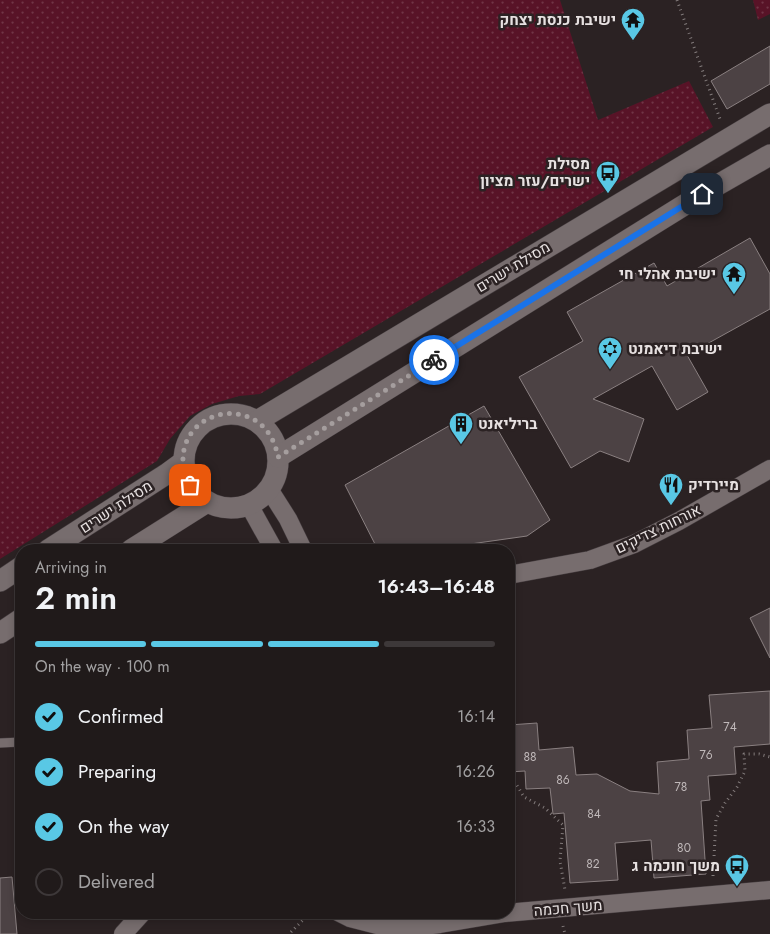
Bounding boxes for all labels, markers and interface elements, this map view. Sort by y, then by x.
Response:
temple icon: ישיבת כנסת יצחק [620,7,646,41]
place label: ישיבת כנסת יצחק [499,9,616,31]
place label: מסילת ישרים/עזר מציון [480,153,590,192]
bus stop icon: מסילת ישרים/עזר מציון [595,160,621,194]
pin [681,173,723,215]
icon: home [688,180,716,208]
street label: מסילת ישרים [472,236,554,298]
temple icon: ישיבת אהלי חי [721,261,747,295]
place label: ישיבת אהלי חי [619,263,716,285]
courier [409,335,459,385]
synagogue icon: ישיבת דיאמנט [597,336,623,370]
place label: ישיבת דיאמנט [628,338,722,360]
icon: bike [420,346,448,374]
building icon: בריליאנט [448,411,474,445]
place label: בריליאנט [478,413,537,435]
pin [169,464,211,506]
icon: bag [176,471,204,499]
restaurant icon: מיירדיק [658,472,684,506]
place label: מיירדיק [688,474,739,496]
street label: מסילת ישרים [75,475,157,539]
street label: אורחות צדיקים [612,499,704,559]
text: Arriving in [35,556,107,579]
text: 16:43–16:48 [377,573,495,600]
text: 2 min [35,575,117,621]
text: On the way · 100 m [35,655,170,678]
icon: check [35,703,63,731]
text: Confirmed [78,703,164,730]
text: 16:14 [457,705,495,728]
house number: 74 [723,718,737,736]
house number: 76 [699,746,713,764]
house number: 88 [523,748,537,766]
icon: check [35,758,63,786]
text: Preparing [78,758,156,785]
text: 16:26 [455,760,495,783]
house number: 86 [556,771,570,789]
house number: 78 [675,778,687,796]
house number: 84 [587,805,601,823]
icon: check [35,813,63,841]
text: On the way [78,813,169,840]
text: 16:33 [456,815,495,838]
house number: 80 [677,839,691,857]
bus stop icon: משך חוכמה ג [724,853,750,887]
house number: 82 [586,855,600,873]
place label: משך חוכמה ג [632,855,720,877]
text: Delivered [78,868,155,895]
street label: משך חכמה [533,894,603,922]

